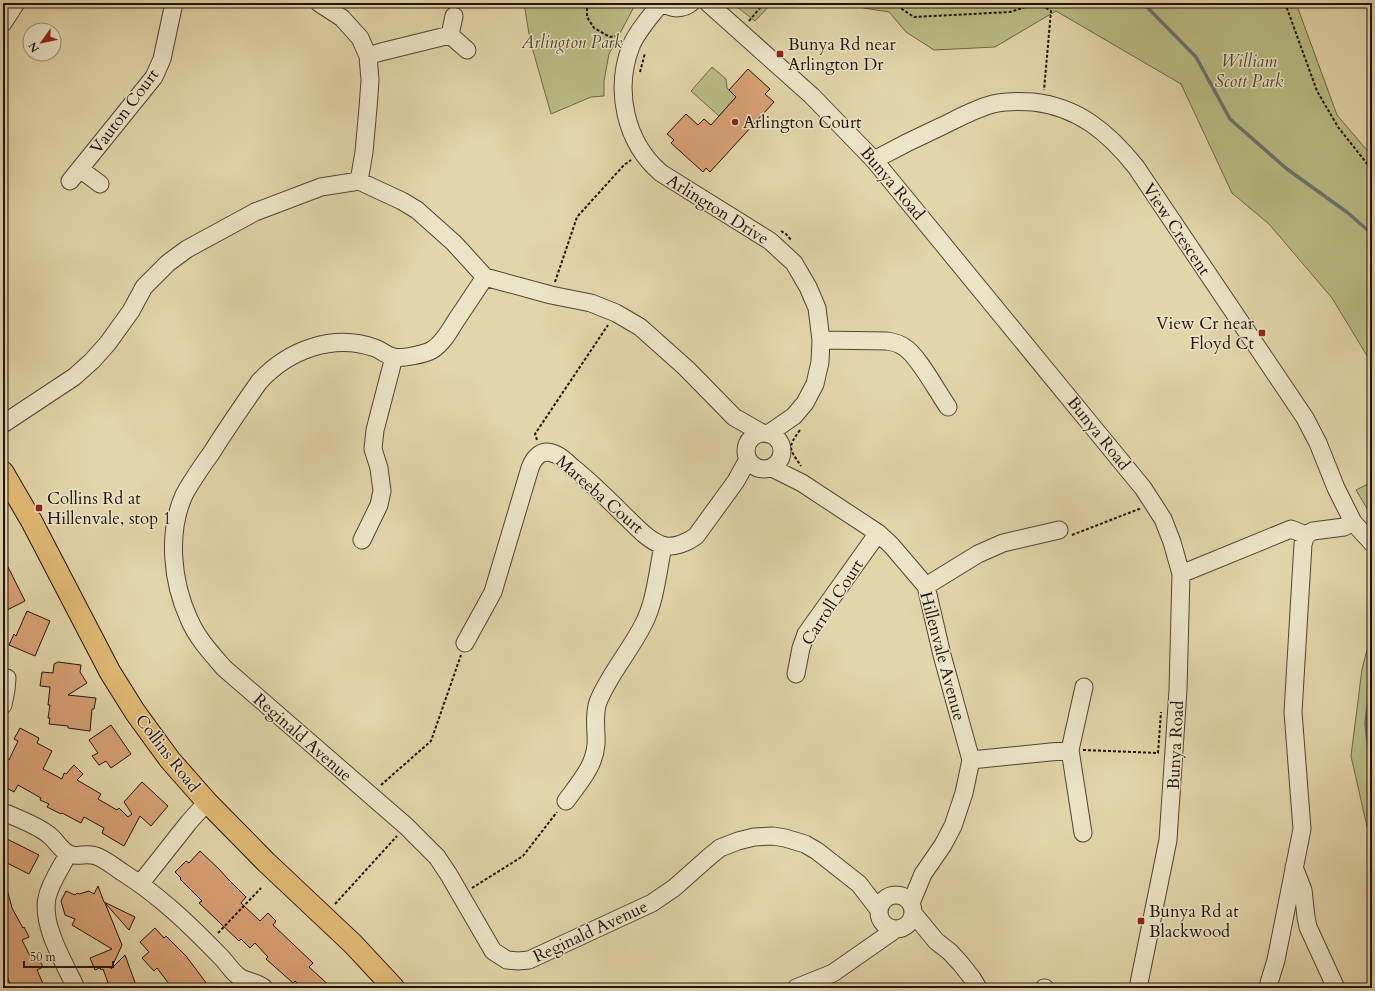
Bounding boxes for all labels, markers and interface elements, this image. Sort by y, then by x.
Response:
north arrow [22,22,62,62]
park label: Arlington Park [520,31,623,54]
place label: Bunya Rd near Arlington Dr [788,33,897,76]
text: N [25,39,43,55]
marker: Bunya Rd near Arlington Dr [775,49,785,59]
park label: William Scott Park [1215,50,1284,93]
street label: Vauton Court [85,64,164,159]
place label: Arlington Court [743,111,862,134]
marker: Arlington Court [730,117,740,127]
street label: Bunya Road [855,142,930,225]
street label: Arlington Drive [662,169,773,250]
street label: View Crescent [1137,179,1216,280]
place label: View Cr near Floyd Ct [1156,312,1255,355]
marker: View Cr near Floyd Ct [1257,328,1267,338]
street label: Bunya Road [1062,392,1135,475]
street label: Mareeba Court [551,450,649,539]
place label: Collins Rd at Hillenvale, stop 1 [47,487,171,530]
marker: Collins Rd at Hillenvale, stop 1 [34,503,44,513]
street label: Carroll Court [796,554,869,650]
street label: Hillenvale Avenue [914,589,971,723]
street label: Reginald Avenue [248,688,357,787]
street label: Bunya Road [1162,700,1189,790]
street label: Collins Road [130,710,205,797]
street label: Reginald Avenue [529,895,651,968]
place label: Bunya Rd at Blackwood [1149,900,1239,943]
marker: Bunya Rd at Blackwood [1136,916,1146,926]
scale bar [24,943,113,969]
text: 50 m [30,949,57,965]

